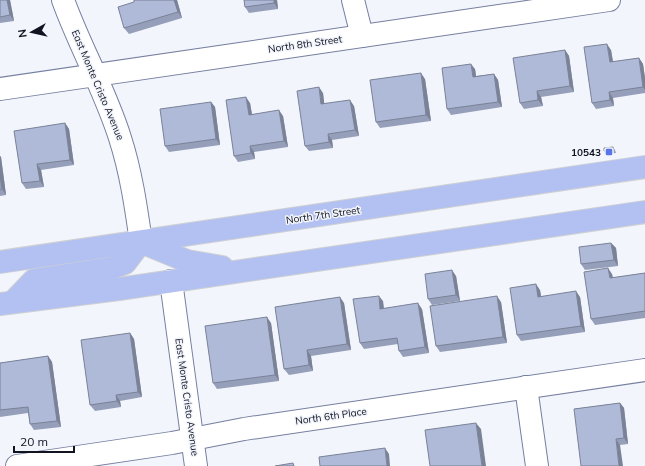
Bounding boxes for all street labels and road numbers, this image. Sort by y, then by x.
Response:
street label: East Monte Cristo Avenue [69,28,127,142]
street label: North 8th Street [267,32,343,56]
street label: North 7th Street [285,203,361,227]
street label: East Monte Cristo Avenue [172,337,202,457]
street label: North 6th Place [294,405,368,427]

